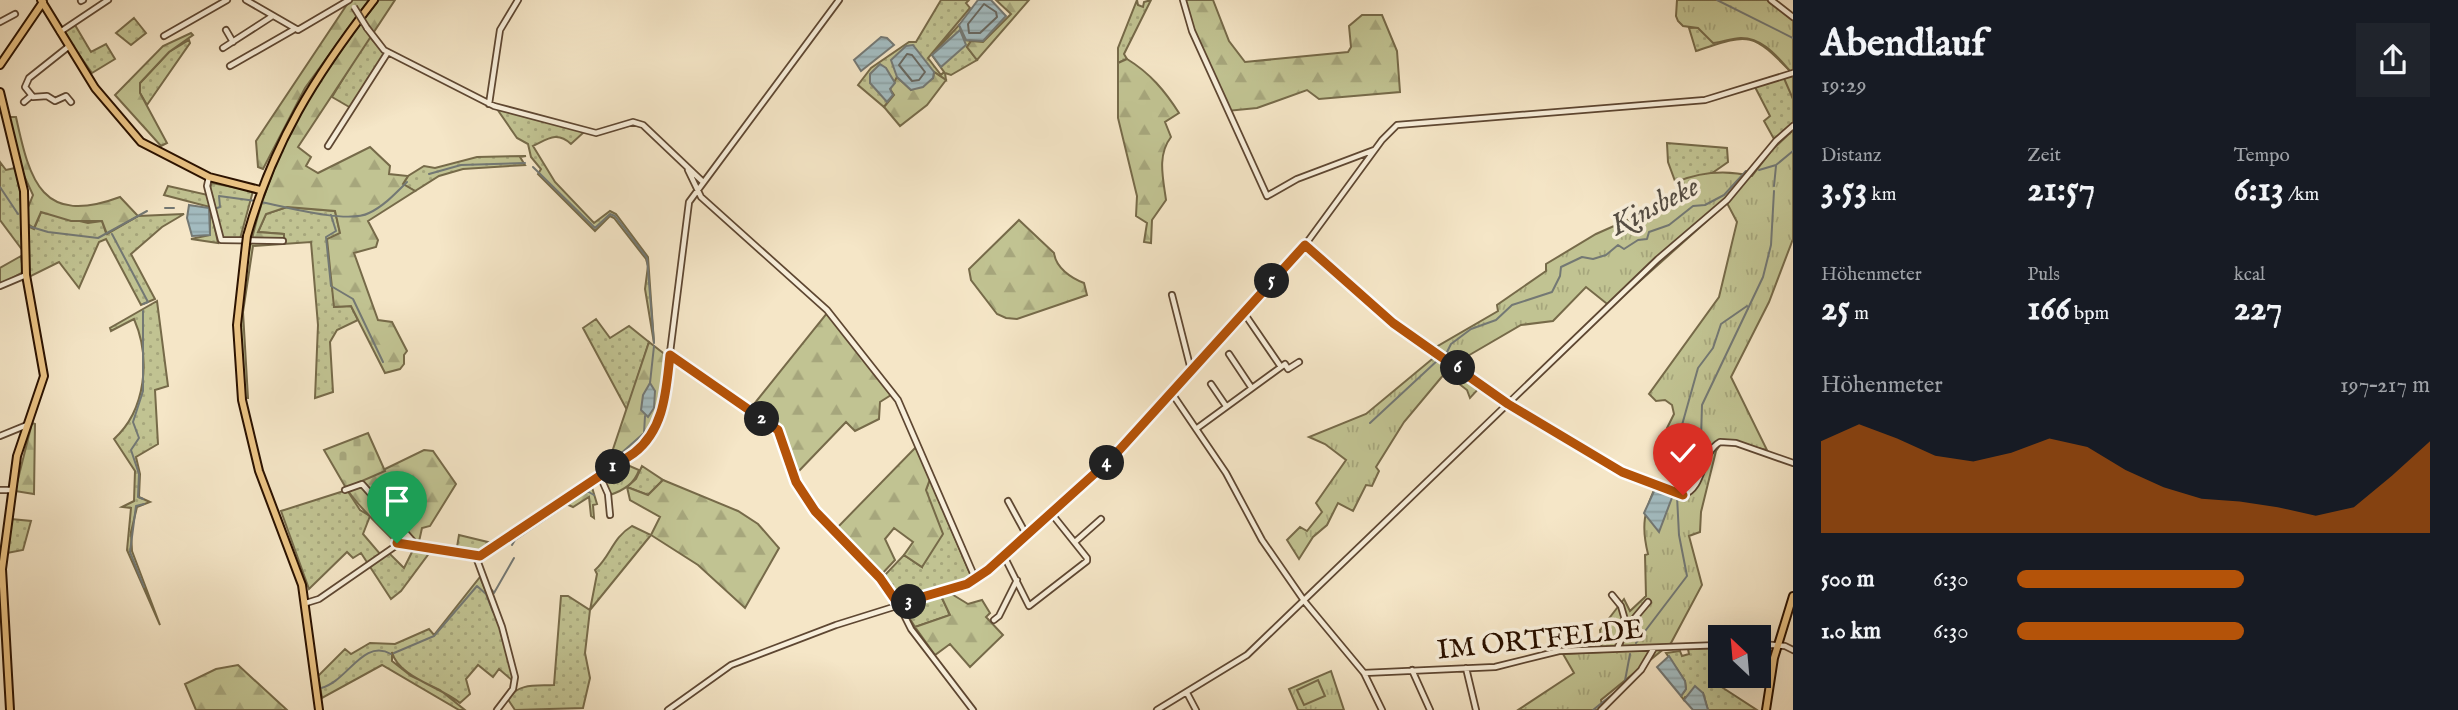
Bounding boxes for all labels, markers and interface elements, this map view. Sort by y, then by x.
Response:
text: Abendlauf [1821,21,1985,69]
button: share [2356,23,2430,97]
text: 19:29 [1821,71,1867,100]
text: Distanz [1821,144,1882,168]
text: Zeit [2027,144,2061,168]
text: Tempo [2234,144,2290,168]
water label: Kinsbeke [1603,168,1706,246]
text: 3.53 [1821,168,1867,213]
text: 21:57 [2027,168,2095,213]
text: 6:13 [2234,168,2284,213]
text: km [1867,183,1896,207]
text: /km [2284,183,2319,207]
text: Höhenmeter [1821,263,1922,287]
text: Puls [2027,263,2060,287]
text: kcal [2234,263,2265,287]
pin: 5 [1254,264,1290,298]
text: 5 [1268,268,1275,292]
text: 25 [1821,287,1850,332]
text: 166 [2027,287,2070,332]
text: 227 [2234,287,2282,332]
text: m [1850,302,1869,326]
text: bpm [2070,302,2109,326]
pin: 6 [1440,350,1476,386]
text: 6 [1453,355,1462,379]
text: Höhenmeter [1821,371,1943,400]
text: 197–217 m [2340,371,2430,400]
pin: 2 [744,402,780,436]
text: 2 [757,406,766,430]
pin [1653,423,1713,495]
icon: check [1664,434,1702,472]
pin: 4 [1090,446,1124,480]
pin: 1 [596,449,630,484]
text: 4 [1102,450,1111,474]
text: 1 [609,454,616,478]
pin [367,471,427,543]
icon: arrive [378,482,416,520]
text: 500 m [1821,565,1875,594]
text: 6:30 [1933,565,1969,594]
pin: 3 [892,584,926,620]
text: 3 [905,589,912,613]
street label: IM ORTFELDE [1435,612,1645,669]
text: 1.0 km [1821,617,1881,646]
text: 6:30 [1933,617,1969,646]
north arrow [1708,625,1771,688]
map controls [1708,625,1771,688]

